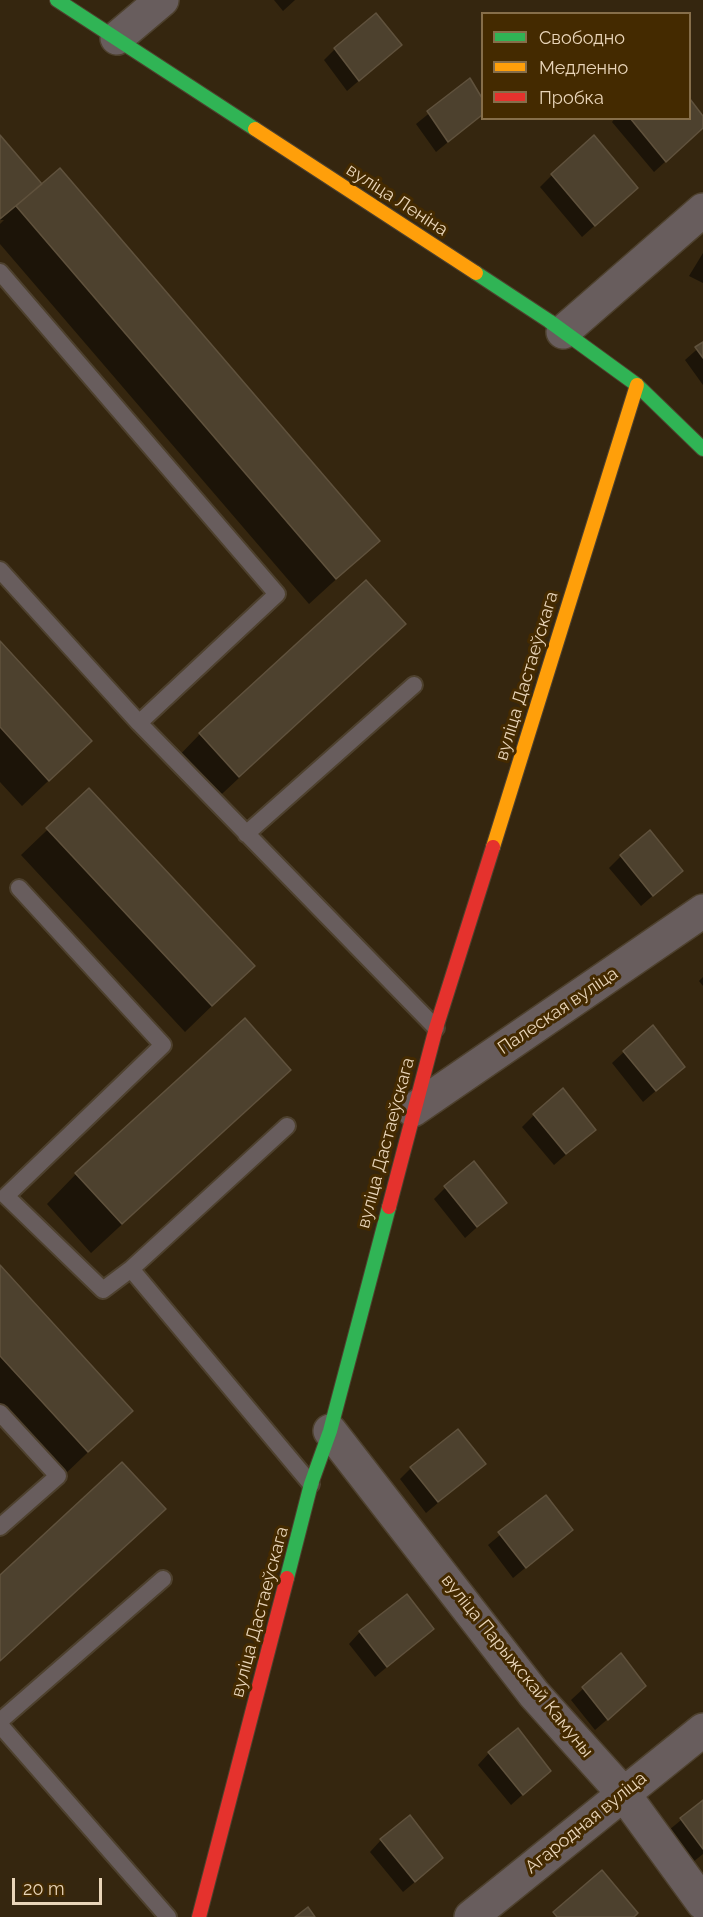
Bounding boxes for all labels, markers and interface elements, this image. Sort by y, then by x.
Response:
legend [481,12,691,120]
text: Свободно [539,27,625,48]
text: Медленно [539,57,628,78]
text: Пробка [539,87,604,108]
street label: вуліца Леніна [342,159,452,241]
street label: вуліца Дастаеўскага [491,589,563,763]
street label: Палеская вуліца [494,963,622,1059]
street label: вуліца Дастаеўскага [353,1055,419,1231]
street label: вуліца Дастаеўскага [227,1524,293,1700]
street label: вуліца Парыжскай Камуны [437,1570,597,1762]
street label: Агародная вуліца [521,1768,651,1878]
scale bar [15,1866,105,1904]
text: 20 m [23,1878,65,1899]

